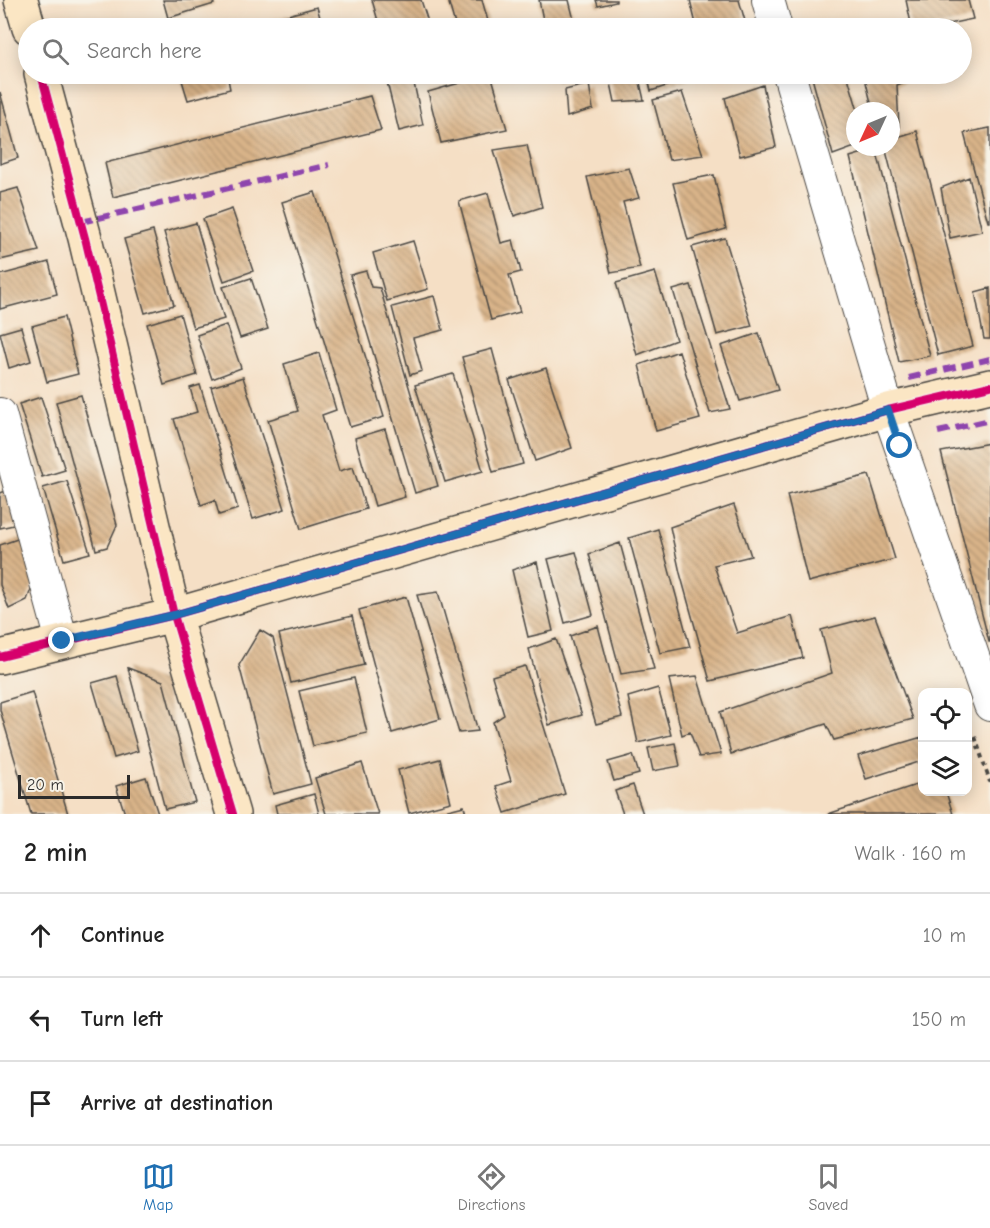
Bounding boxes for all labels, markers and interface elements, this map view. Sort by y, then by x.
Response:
search box [18,18,972,84]
icon: search [39,35,72,68]
text: Search here [87,38,202,64]
north arrow [846,102,900,156]
route start [886,432,912,458]
route end [48,627,74,653]
map controls [918,688,972,796]
button: locate [918,688,972,742]
button: layers [918,742,972,796]
scale bar [18,772,130,800]
text: 20 m [27,776,64,794]
text: 2 min [24,838,87,868]
text: Walk · 160 m [855,842,966,865]
icon: ahead [24,919,57,952]
text: Continue [81,922,164,948]
text: 10 m [923,924,966,947]
icon: left [24,1003,57,1036]
text: Turn left [81,1006,163,1032]
text: 150 m [912,1008,966,1031]
icon: arrive [24,1087,57,1120]
text: Arrive at destination [81,1090,273,1116]
tab: Map [142,1160,175,1214]
tab: Directions [458,1160,525,1214]
tab: Saved [808,1160,848,1214]

